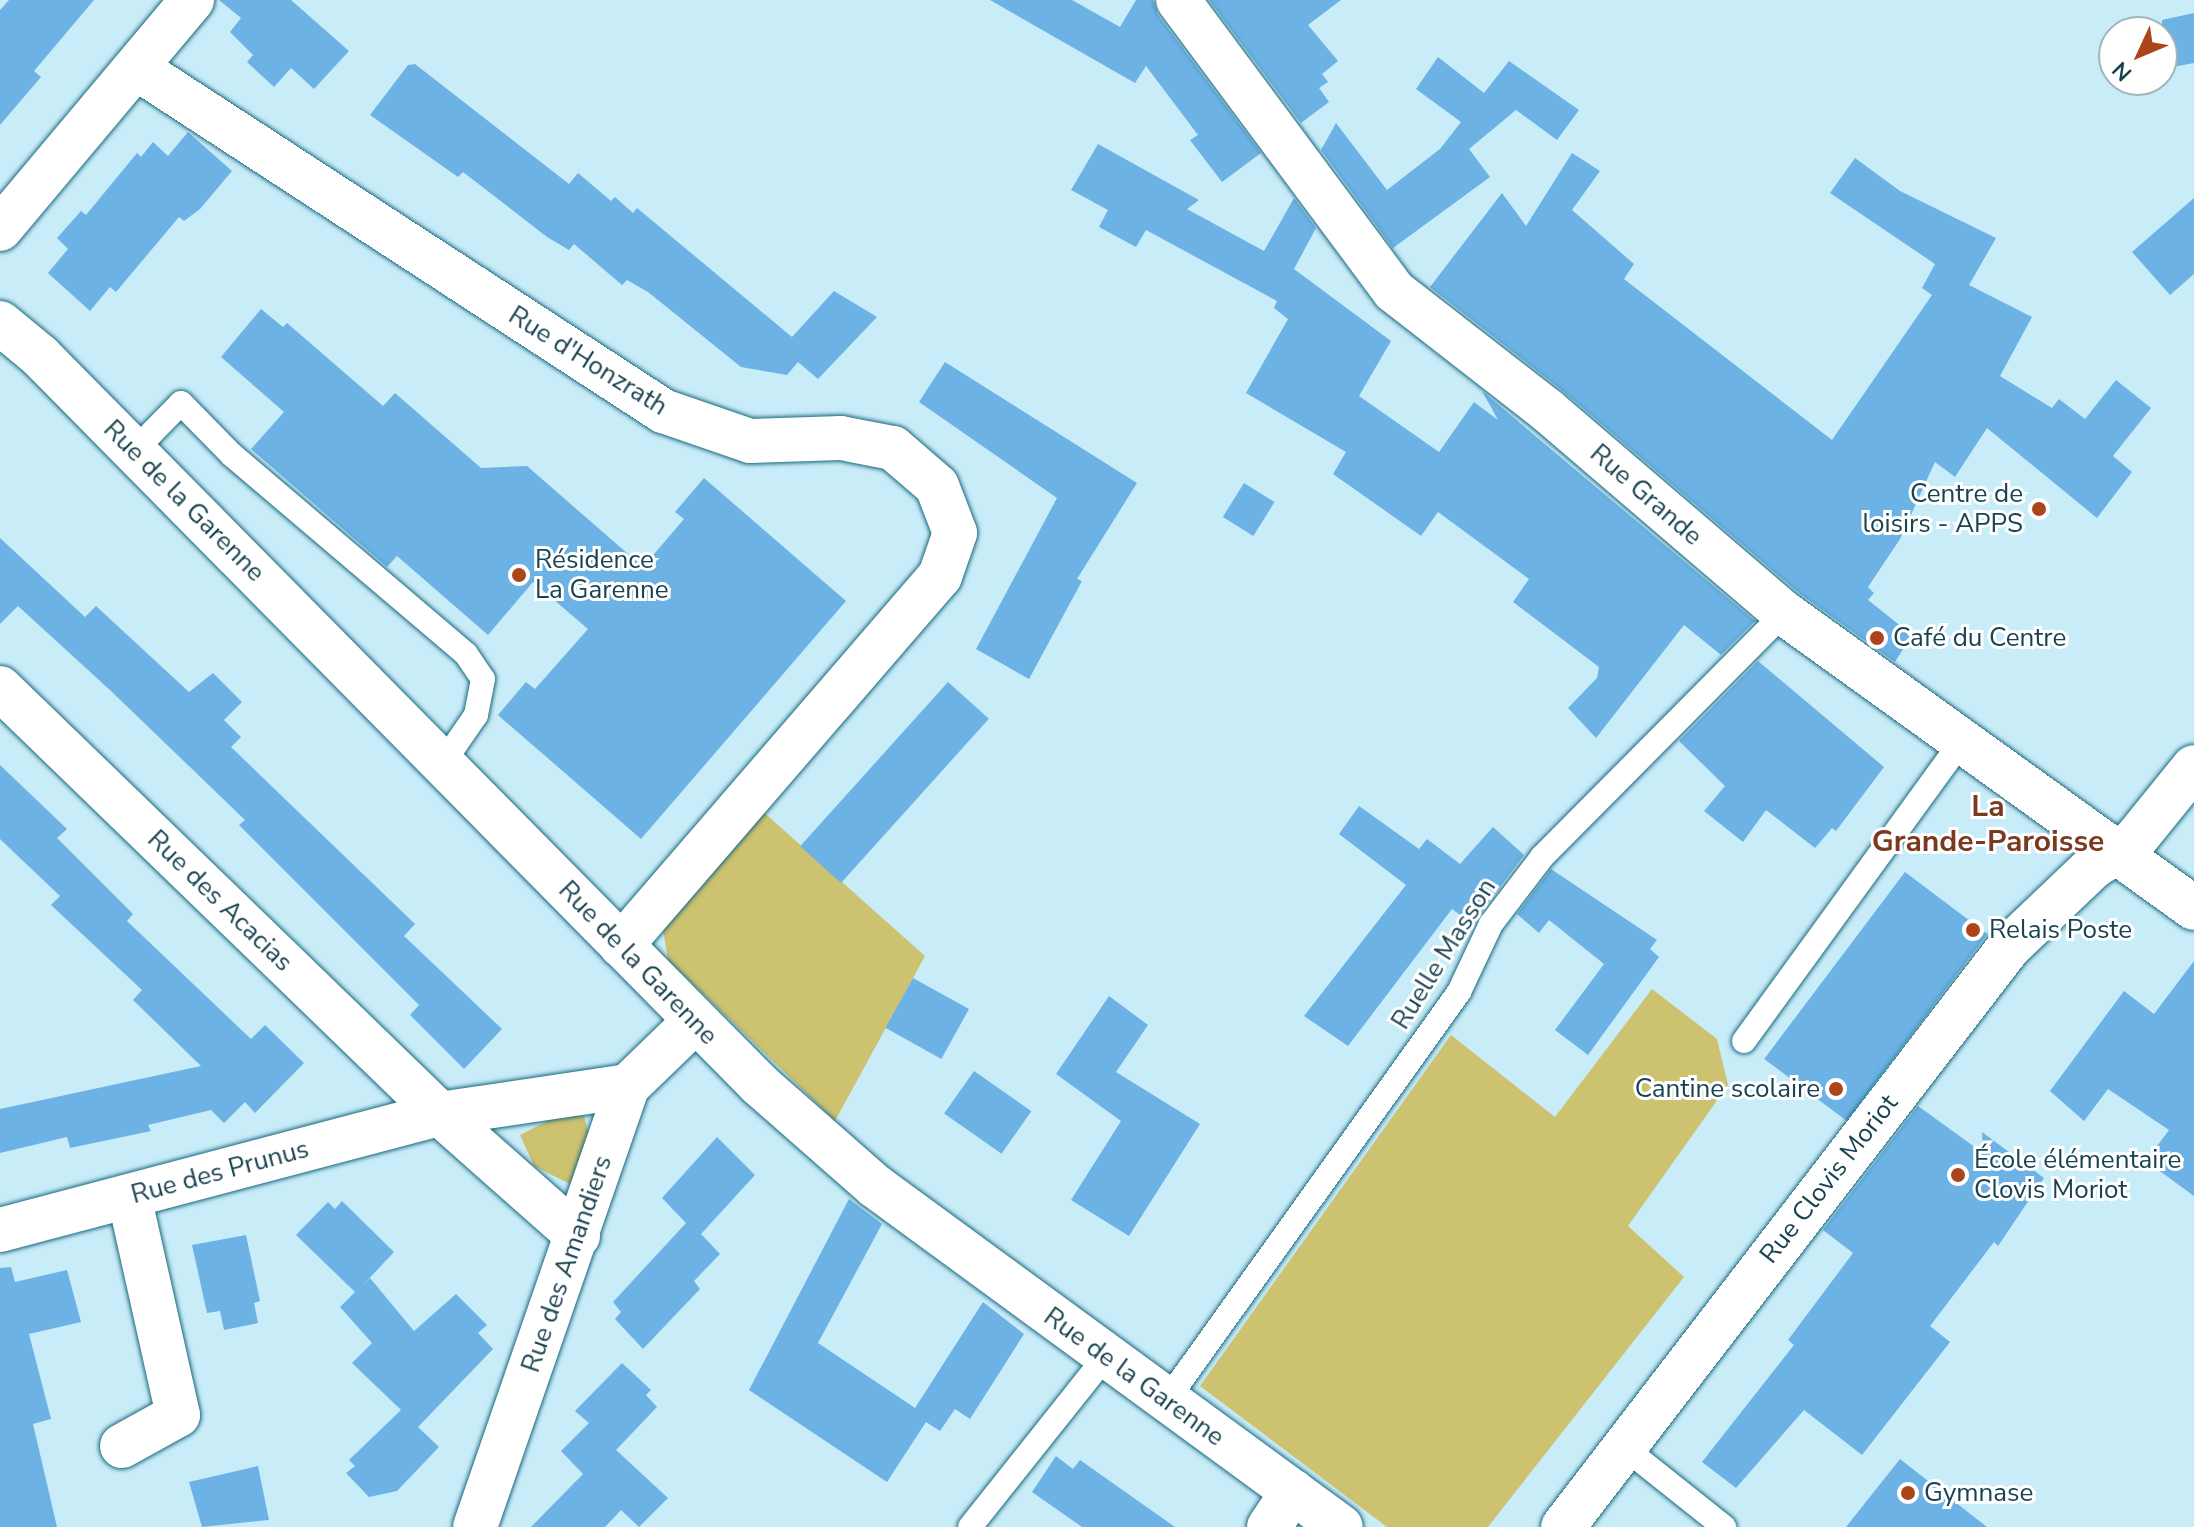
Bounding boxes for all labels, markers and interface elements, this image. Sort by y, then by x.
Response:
north arrow [2098,16,2178,96]
text: N [2106,55,2139,88]
street label: Rue d'Honzrath [503,300,673,422]
street label: Rue de la Garenne [97,414,271,588]
street label: Rue Grande [1584,438,1708,552]
place label: Centre de loisirs - APPS [1862,478,2023,540]
marker: Centre de loisirs - APPS [2030,500,2048,518]
place label: Résidence La Garenne [535,544,669,606]
marker: Résidence La Garenne [510,566,528,584]
place label: Café du Centre [1893,622,2066,654]
marker: Café du Centre [1868,629,1886,647]
district label: La Grande-Paroisse [1872,789,2104,860]
street label: Rue des Acacias [141,824,299,978]
street label: Ruelle Masson [1385,873,1503,1035]
street label: Rue de la Garenne [552,875,724,1051]
place label: Relais Poste [1989,914,2132,946]
marker: Relais Poste [1964,921,1982,939]
place label: Cantine scolaire [1635,1073,1820,1105]
marker: Cantine scolaire [1827,1080,1845,1098]
street label: Rue Clovis Moriot [1753,1088,1905,1270]
street label: Rue des Prunus [128,1133,312,1211]
place label: École élémentaire Clovis Moriot [1974,1144,2181,1206]
street label: Rue des Amandiers [515,1152,619,1376]
marker: École élémentaire Clovis Moriot [1949,1166,1967,1184]
street label: Rue de la Garenne [1038,1301,1230,1453]
place label: Gymnase [1924,1477,2033,1509]
marker: Gymnase [1899,1484,1917,1502]

